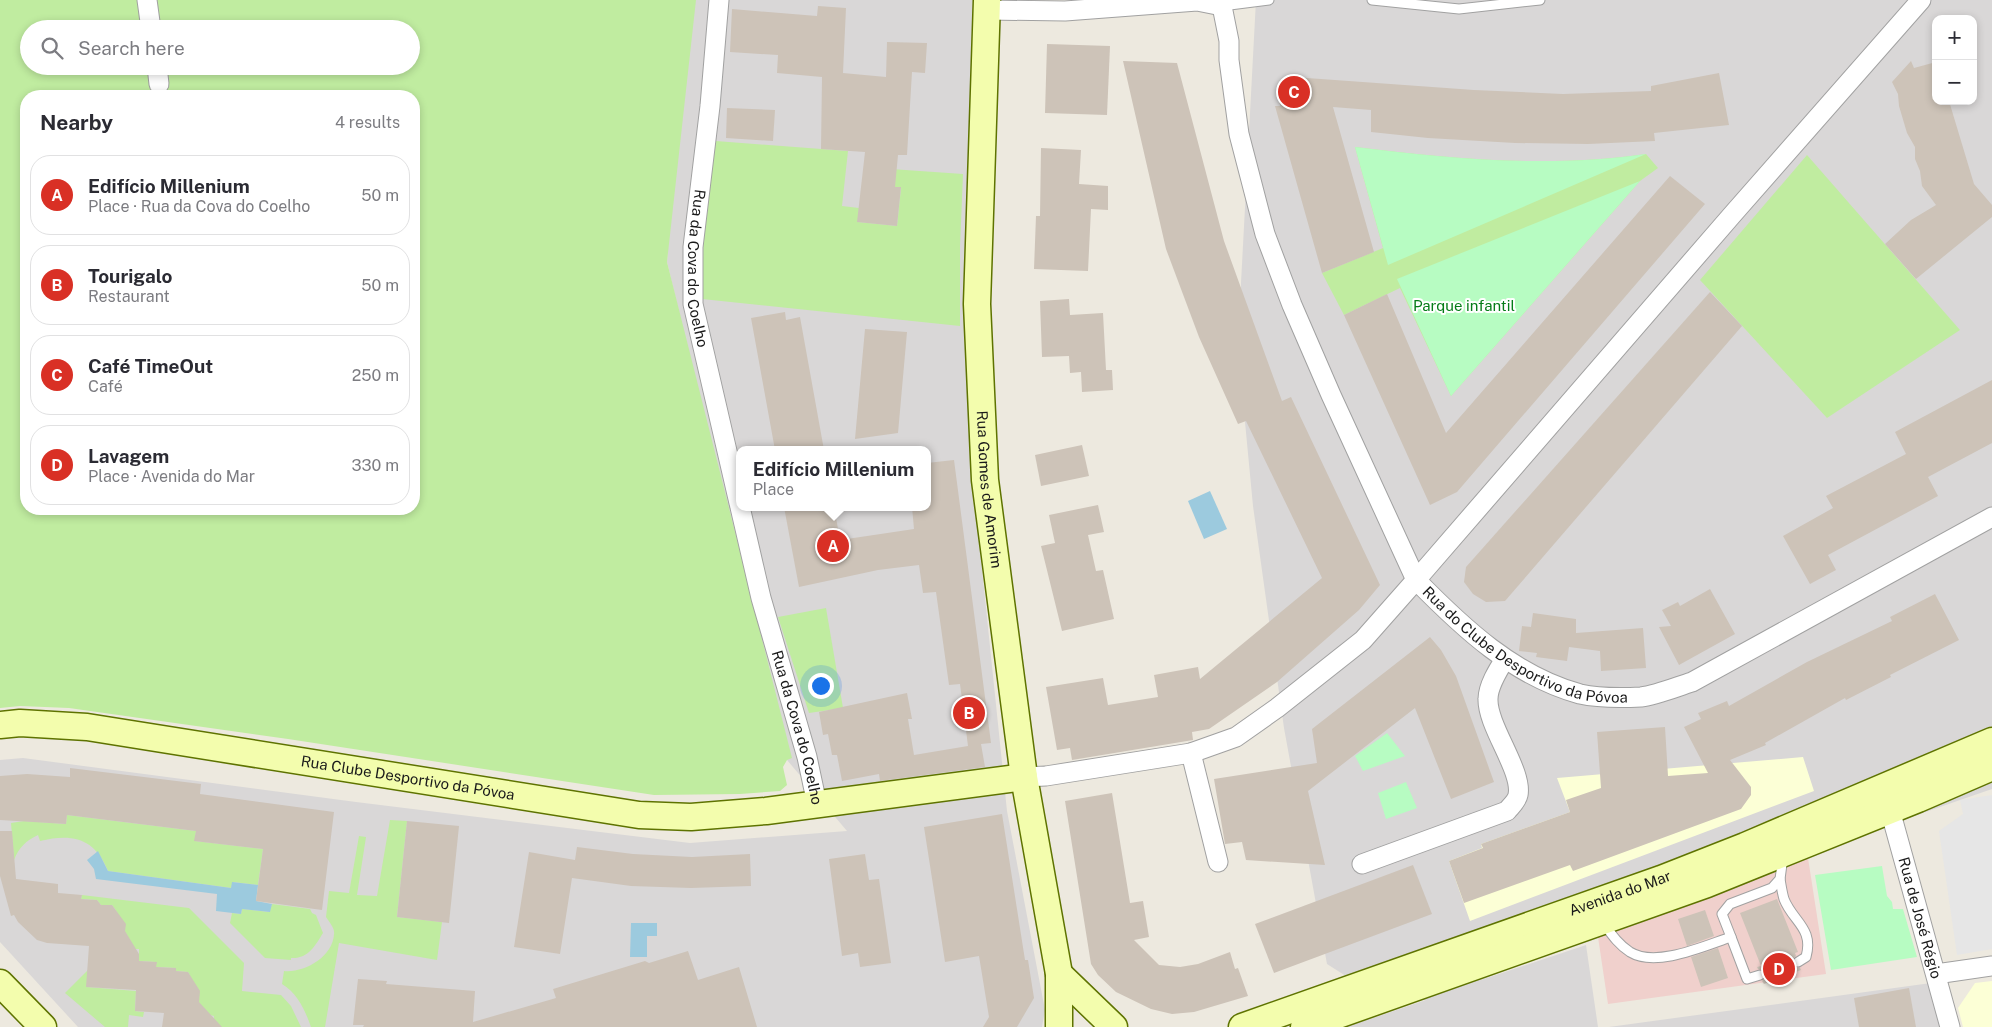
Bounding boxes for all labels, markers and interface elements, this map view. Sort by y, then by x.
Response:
map controls [1932,15,1977,105]
button: + [1932,15,1977,60]
search box [20,20,420,75]
icon: search [38,34,66,62]
text: Search here [78,37,185,59]
button: − [1932,60,1977,105]
pin: C [1278,73,1310,111]
text: Nearby [40,110,113,135]
text: 4 results [335,113,400,132]
text: Edifício Millenium [88,175,250,197]
text: A [51,186,63,205]
text: 50 m [361,186,399,205]
street label: Rua da Cova do Coelho [684,188,712,349]
text: Place · Rua da Cova do Coelho [88,197,310,216]
text: Tourigalo [88,265,172,287]
text: B [52,276,62,295]
text: 50 m [361,276,399,295]
text: Restaurant [88,287,170,306]
park label: Parque infantil [1413,297,1515,314]
text: Café TimeOut [88,355,213,377]
text: C [51,366,63,385]
text: 250 m [352,366,399,385]
text: Café [88,377,123,396]
street label: Rua Gomes de Amorim [974,410,1005,569]
text: Lavagem [88,445,169,467]
popup [736,446,931,511]
text: D [51,456,63,475]
text: 330 m [352,456,399,475]
text: Edifício Millenium [753,458,914,480]
text: Place · Avenida do Mar [88,467,255,486]
text: Place [753,480,794,499]
pin: A [817,527,849,565]
street label: Rua do Clube Desportivo da Póvoa [1419,583,1628,706]
street label: Rua da Cova do Coelho [769,648,826,806]
your location [808,673,834,699]
pin: B [953,694,985,732]
street label: Rua Clube Desportivo da Póvoa [300,752,516,803]
street label: Rua de José Régio [1895,855,1945,980]
street label: Avenida do Mar [1567,867,1674,919]
pin: D [1763,950,1795,988]

